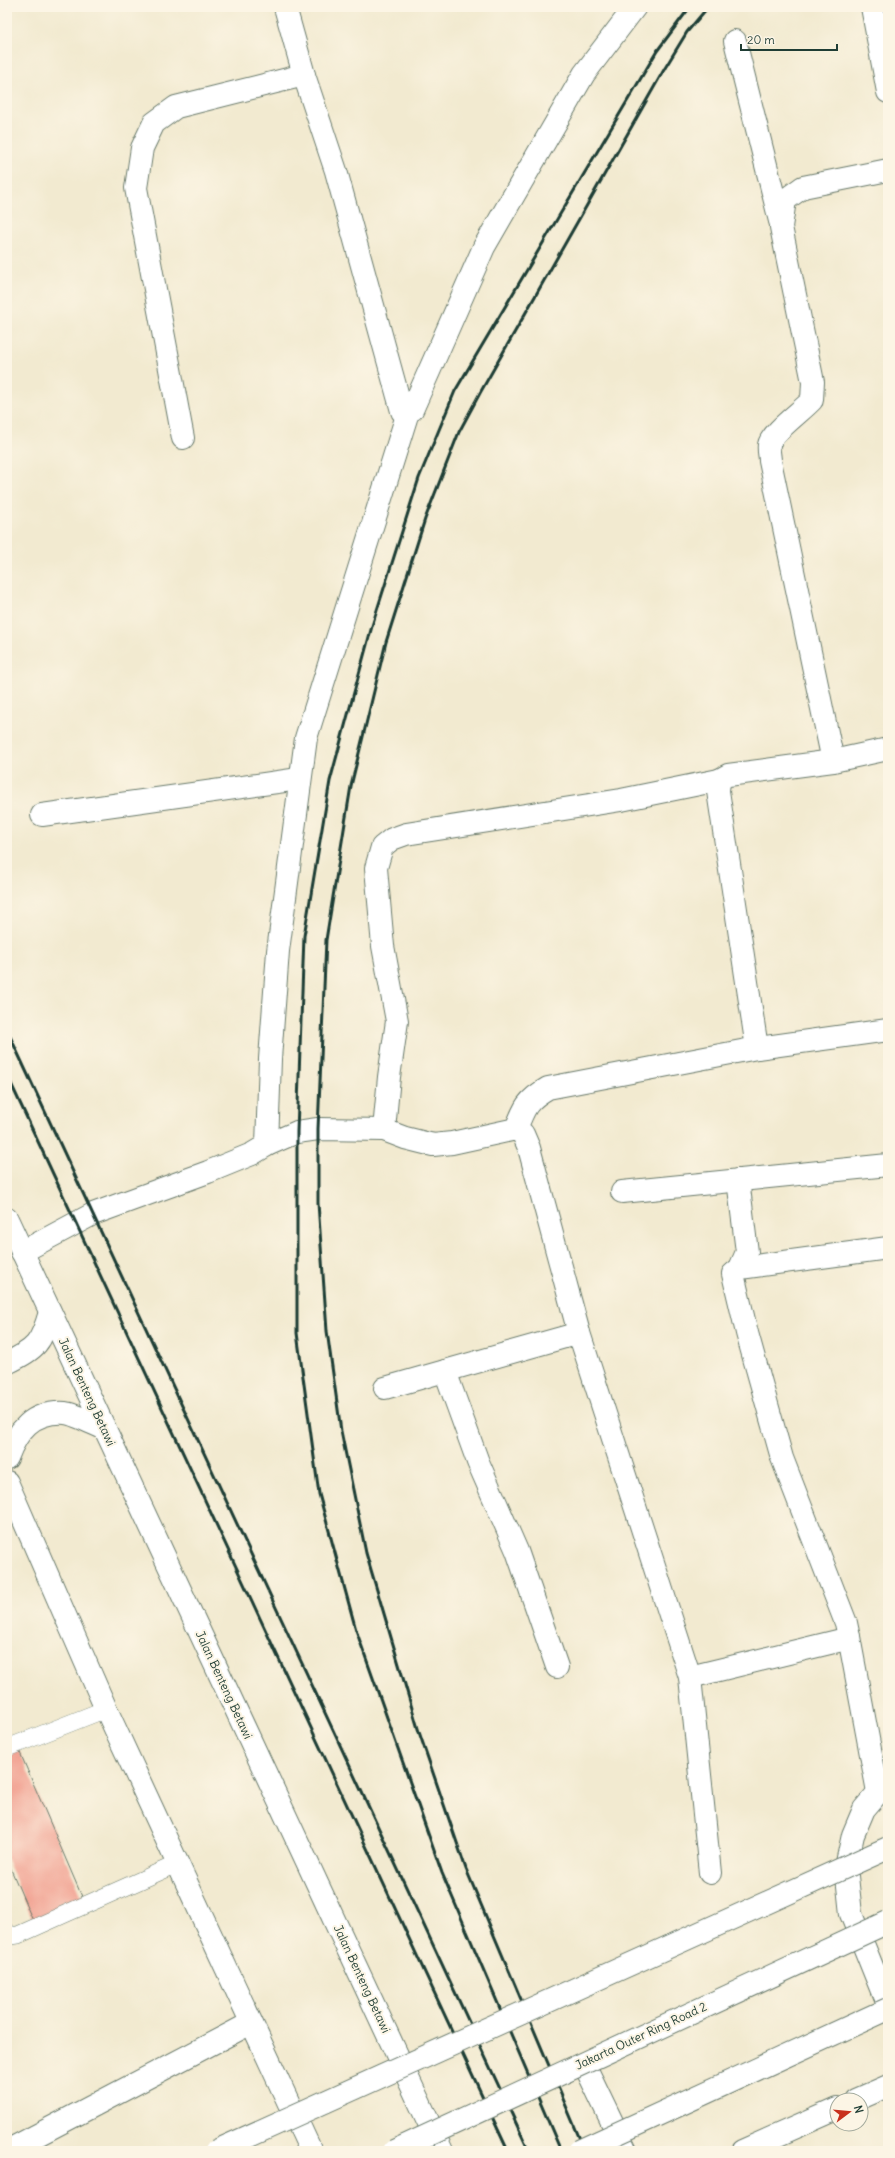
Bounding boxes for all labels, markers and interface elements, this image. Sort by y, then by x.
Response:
scale bar [741,26,837,52]
text: 20 m [747,32,775,47]
street label: Jalan Benteng Betawi [56,1335,119,1448]
street label: Jalan Benteng Betawi [193,1628,256,1741]
street label: Jalan Benteng Betawi [331,1922,394,2035]
street label: Jakarta Outer Ring Road 2 [573,1998,709,2073]
north arrow [829,2092,869,2132]
text: N [851,2104,866,2115]

